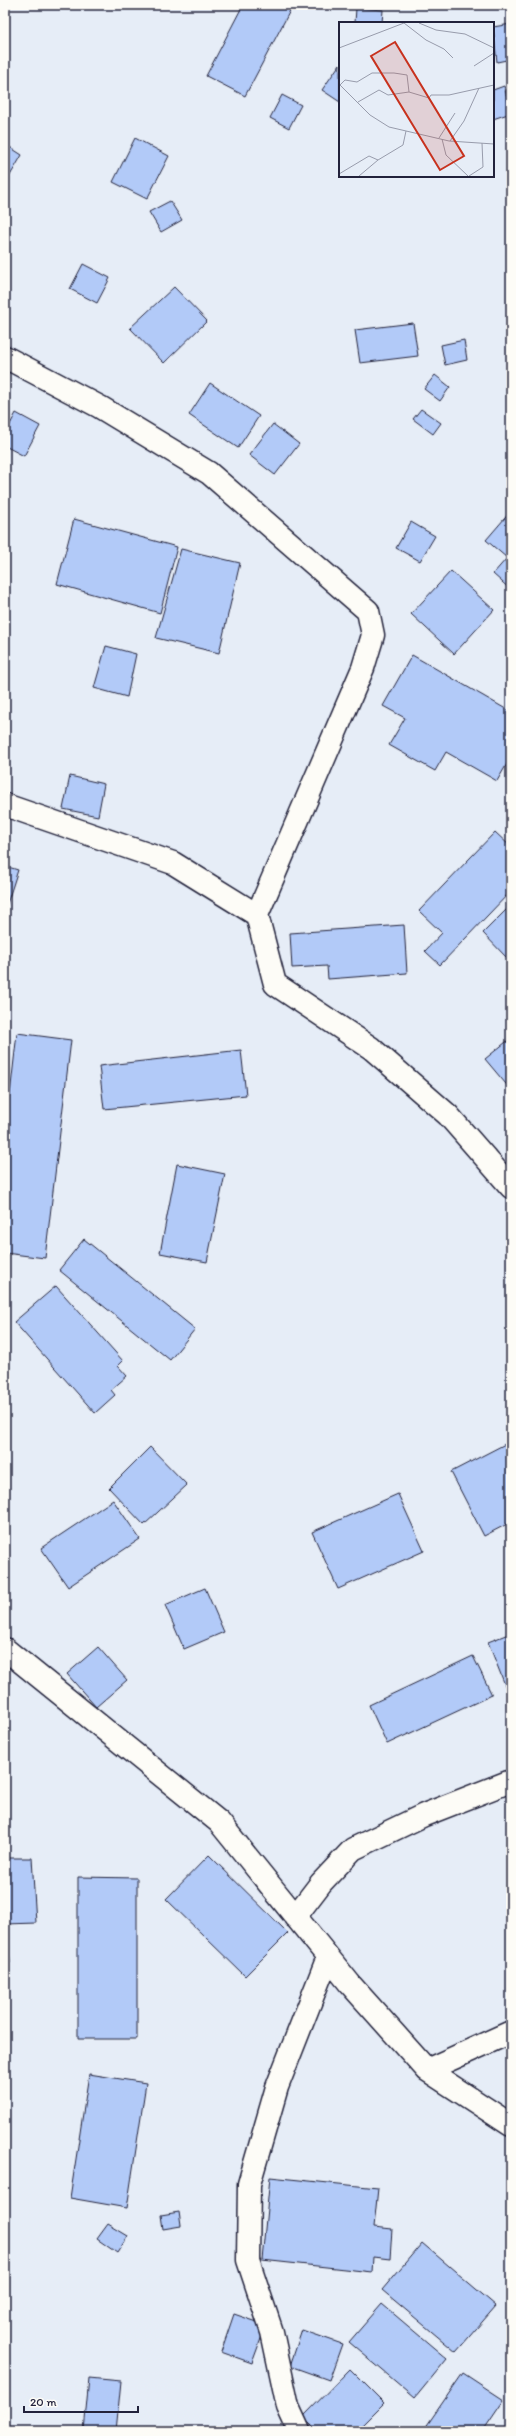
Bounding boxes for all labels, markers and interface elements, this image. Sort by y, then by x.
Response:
inset map [339,22,494,177]
scale bar [24,2388,138,2414]
text: 20 m [30,2395,57,2409]

